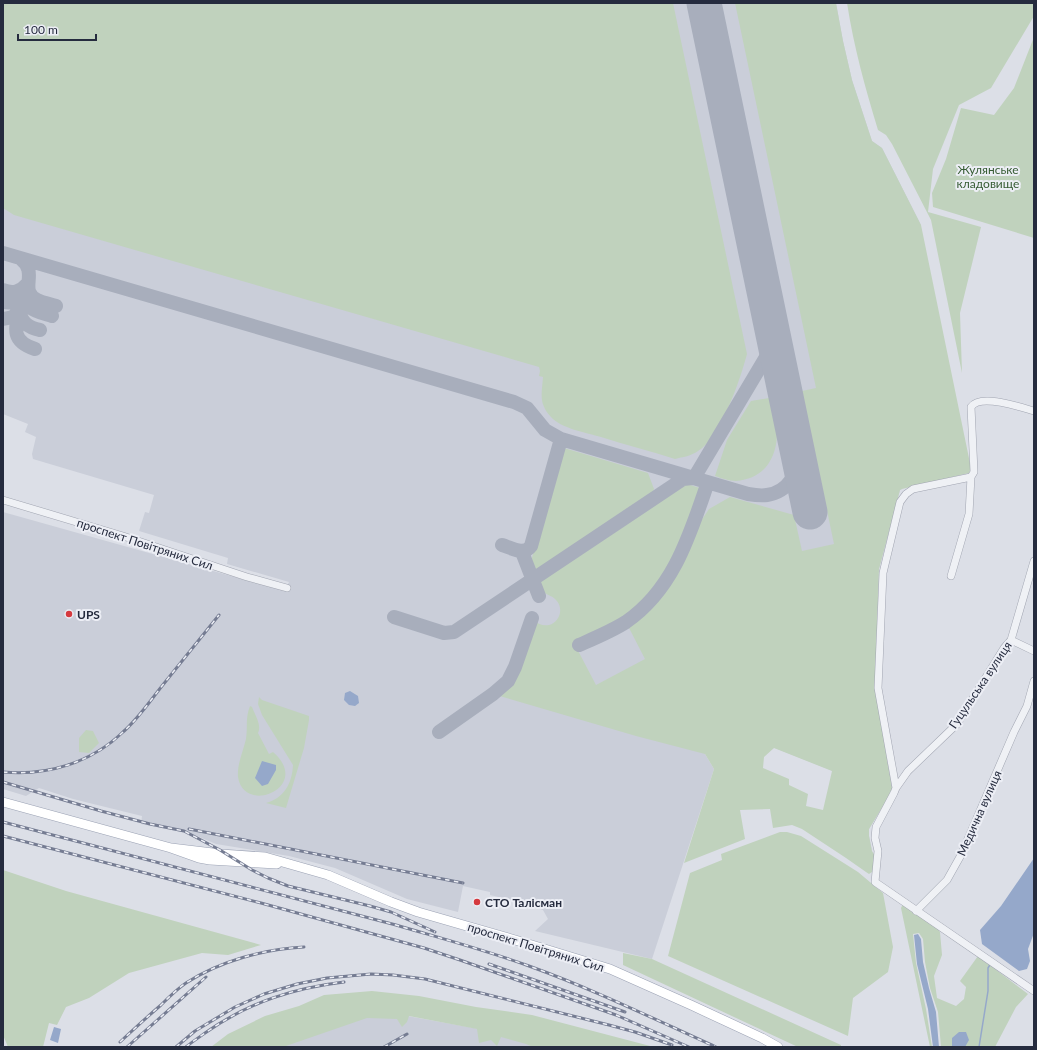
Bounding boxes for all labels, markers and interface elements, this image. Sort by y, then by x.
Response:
scale bar [18,16,96,42]
text: 100 m [24,22,58,37]
park label: Жулянське кладовище [957,162,1019,191]
street label: проспект Повітряних Сил [75,515,215,573]
place label: UPS [77,607,100,622]
marker: UPS [64,609,74,619]
street label: Гуцульська вулиця [945,638,1015,732]
street label: Медична вулиця [953,768,1005,858]
place label: СТО Талісман [485,895,562,910]
marker: СТО Талісман [472,897,482,907]
street label: проспект Повітряних Сил [466,919,606,975]

